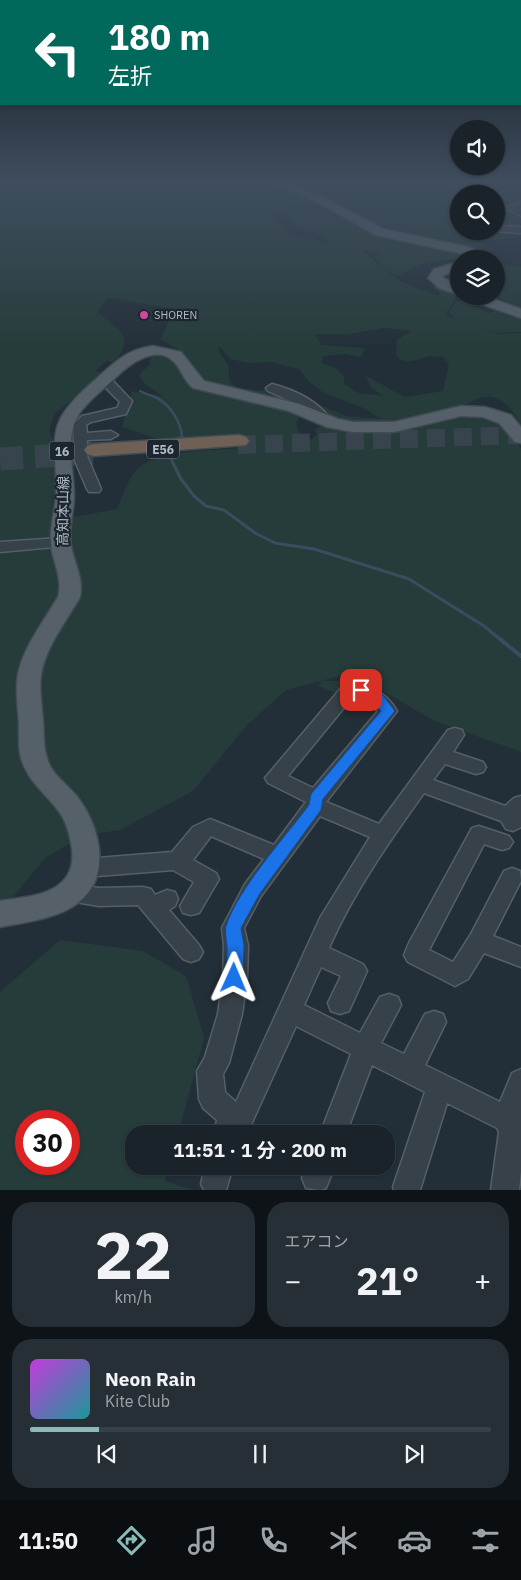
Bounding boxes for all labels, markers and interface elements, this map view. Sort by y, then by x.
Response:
text: 180 m [108,14,211,60]
icon: left [25,20,90,85]
text: 左折 [108,61,152,90]
map controls [450,120,505,305]
button: sound [450,120,505,175]
button: search [450,185,505,240]
button: layers [450,250,505,305]
place label: SHOREN [154,308,197,322]
marker: SHOREN [138,309,150,321]
road number: E56 [147,439,179,458]
road number: 16 [50,442,74,461]
street label: 高知本山線 [53,476,73,546]
pin [340,669,382,711]
icon: arrive [347,676,375,704]
position arrow [207,951,259,1003]
speed limit sign: 30 [15,1110,80,1175]
text: 11:51 · 1 分 · 200 m [173,1138,347,1162]
text: 22 [94,1212,172,1297]
text: エアコン [285,1231,349,1251]
text: 21° [356,1256,419,1305]
text: − [285,1262,301,1299]
text: + [474,1262,491,1299]
text: km/h [114,1287,152,1307]
text: Neon Rain [105,1367,196,1391]
text: Kite Club [105,1391,170,1411]
icon: previous [93,1440,121,1468]
icon: pause [246,1440,274,1468]
icon: next [400,1440,428,1468]
icon: directions [114,1523,149,1558]
icon: music [185,1523,220,1558]
icon: phone [256,1523,291,1558]
icon: climate [326,1523,361,1558]
icon: car [397,1523,432,1558]
icon: filters [468,1523,503,1558]
text: 11:50 [18,1526,78,1555]

